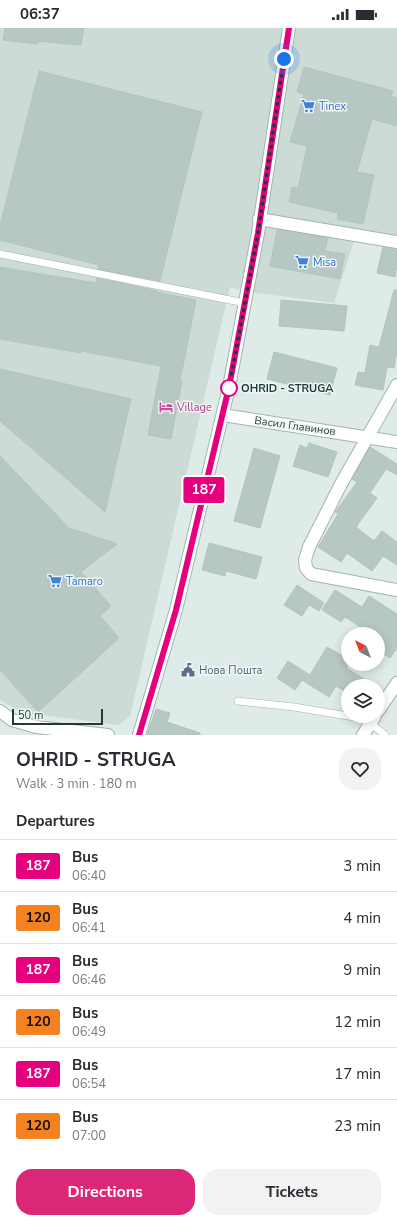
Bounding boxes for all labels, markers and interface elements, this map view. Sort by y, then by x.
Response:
text: 06:37 [20,4,60,24]
your location [274,49,294,69]
supermarket icon: Tinex [300,98,316,114]
place label: Tinex [319,99,346,114]
supermarket icon: Misa [294,254,310,270]
place label: Misa [313,255,336,270]
marker: OHRID - STRUGA [220,379,238,397]
place label: OHRID - STRUGA [241,381,334,396]
hotel icon: Village [158,399,174,415]
place label: Village [176,400,212,415]
street label: Васил Главинов [253,413,337,439]
line badge: 187 [181,477,227,503]
text: 187 [191,480,217,499]
supermarket icon: Tamaro [47,573,63,589]
place label: Tamaro [66,574,103,589]
north arrow [341,627,385,671]
map controls [341,627,385,723]
public building icon: Нова Пошта [180,662,196,678]
place label: Нова Пошта [199,663,263,678]
button: layers [341,679,385,723]
scale bar [12,707,103,726]
text: 50 m [18,708,43,723]
text: OHRID - STRUGA [16,747,176,773]
button: heart [339,748,381,790]
text: Walk · 3 min · 180 m [16,775,137,793]
text: Departures [16,811,95,831]
text: Bus [72,847,98,867]
text: 187 [25,856,51,875]
text: 3 min [343,856,381,876]
text: 06:40 [72,867,106,885]
text: Bus [72,899,98,919]
text: 120 [25,908,51,927]
text: 4 min [343,908,381,928]
text: 06:41 [72,919,106,937]
text: Bus [72,951,98,971]
text: 187 [25,960,51,979]
text: 9 min [343,960,381,980]
text: 06:46 [72,971,106,989]
text: Bus [72,1003,98,1023]
text: 120 [25,1012,51,1031]
text: 12 min [334,1012,381,1032]
text: 06:49 [72,1023,106,1041]
text: Bus [72,1055,98,1075]
text: 187 [25,1064,51,1083]
text: 17 min [334,1064,381,1084]
text: 06:54 [72,1075,106,1093]
text: Bus [72,1107,98,1127]
text: 120 [25,1116,51,1135]
text: 23 min [334,1116,381,1136]
text: 07:00 [72,1127,106,1145]
button: Directions [16,1169,195,1215]
button: Tickets [203,1169,381,1215]

